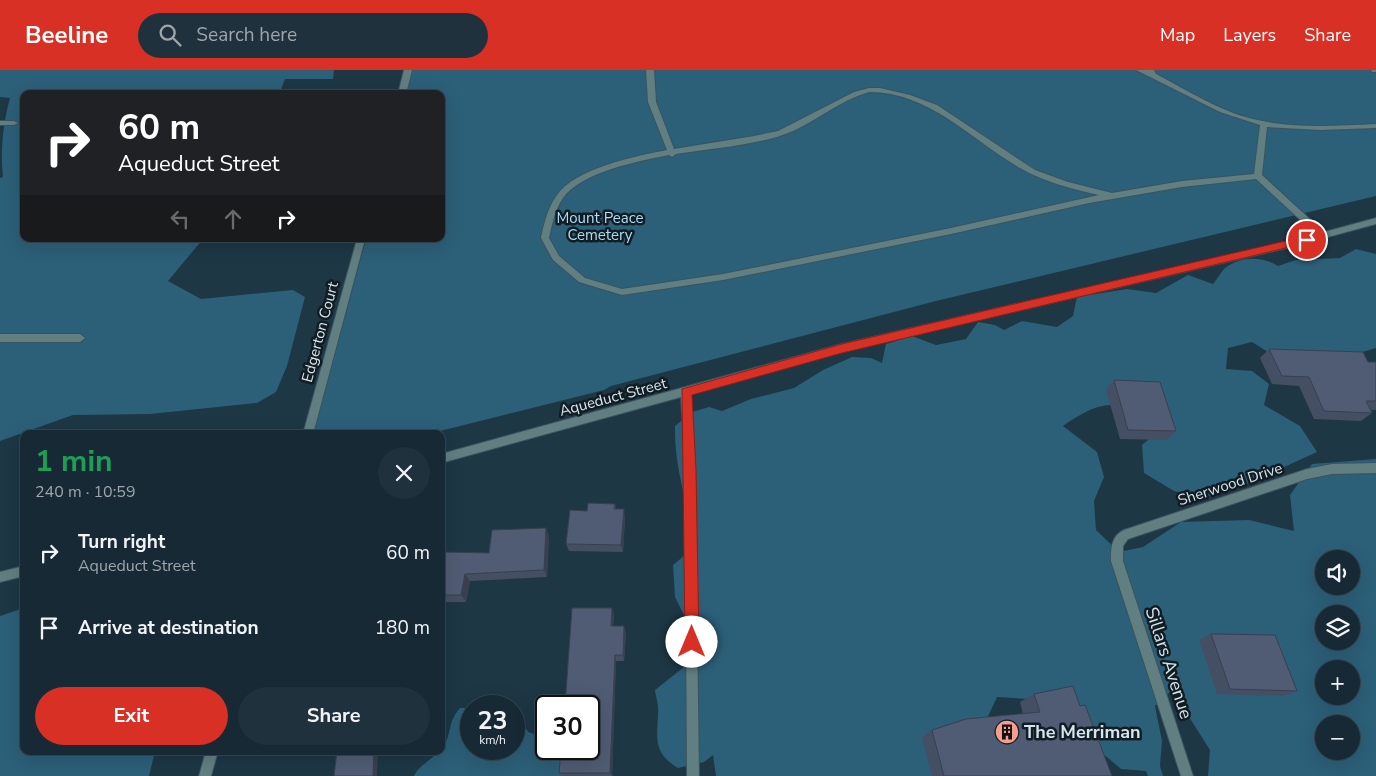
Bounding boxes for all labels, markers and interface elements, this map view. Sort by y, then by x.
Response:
search box [138,13,488,58]
text: Beeline [25,19,108,51]
icon: search [156,21,184,49]
text: Search here [196,22,297,48]
text: Map [1160,23,1195,47]
text: Layers [1223,23,1276,47]
text: Share [1304,23,1351,47]
text: 60 m [118,104,200,151]
icon: right [35,110,100,175]
text: Aqueduct Street [118,149,280,179]
icon: left [166,205,194,233]
icon: ahead [219,205,247,233]
icon: right [272,205,300,233]
park label: Mount Peace Cemetery [556,208,644,245]
pin [1286,219,1328,261]
icon: arrive [1293,226,1321,254]
street label: Edgerton Court [297,279,343,384]
street label: Aqueduct Street [557,373,670,421]
text: 1 min [35,441,113,482]
button: close [378,447,430,499]
street label: Sherwood Drive [1175,458,1285,510]
text: 240 m · 10:59 [35,481,136,503]
text: Turn right [78,529,165,555]
icon: right [35,539,63,567]
text: 60 m [386,540,430,566]
map controls [1315,550,1360,760]
button: sound [1315,550,1360,595]
text: Aqueduct Street [78,555,196,577]
street label: Sillars Avenue [1140,604,1198,722]
button: layers [1315,605,1360,650]
icon: arrive [35,614,63,642]
text: Arrive at destination [78,615,259,641]
text: 180 m [375,615,430,641]
position arrow [665,615,717,667]
button: + [1315,660,1360,705]
button: Exit [35,687,228,745]
button: Share [238,687,430,745]
speed limit sign: 30 [535,695,600,760]
text: 23 [477,704,508,738]
button: − [1315,715,1360,760]
building icon: The Merriman [994,719,1020,745]
place label: The Merriman [1024,720,1141,744]
text: km/h [479,732,506,748]

